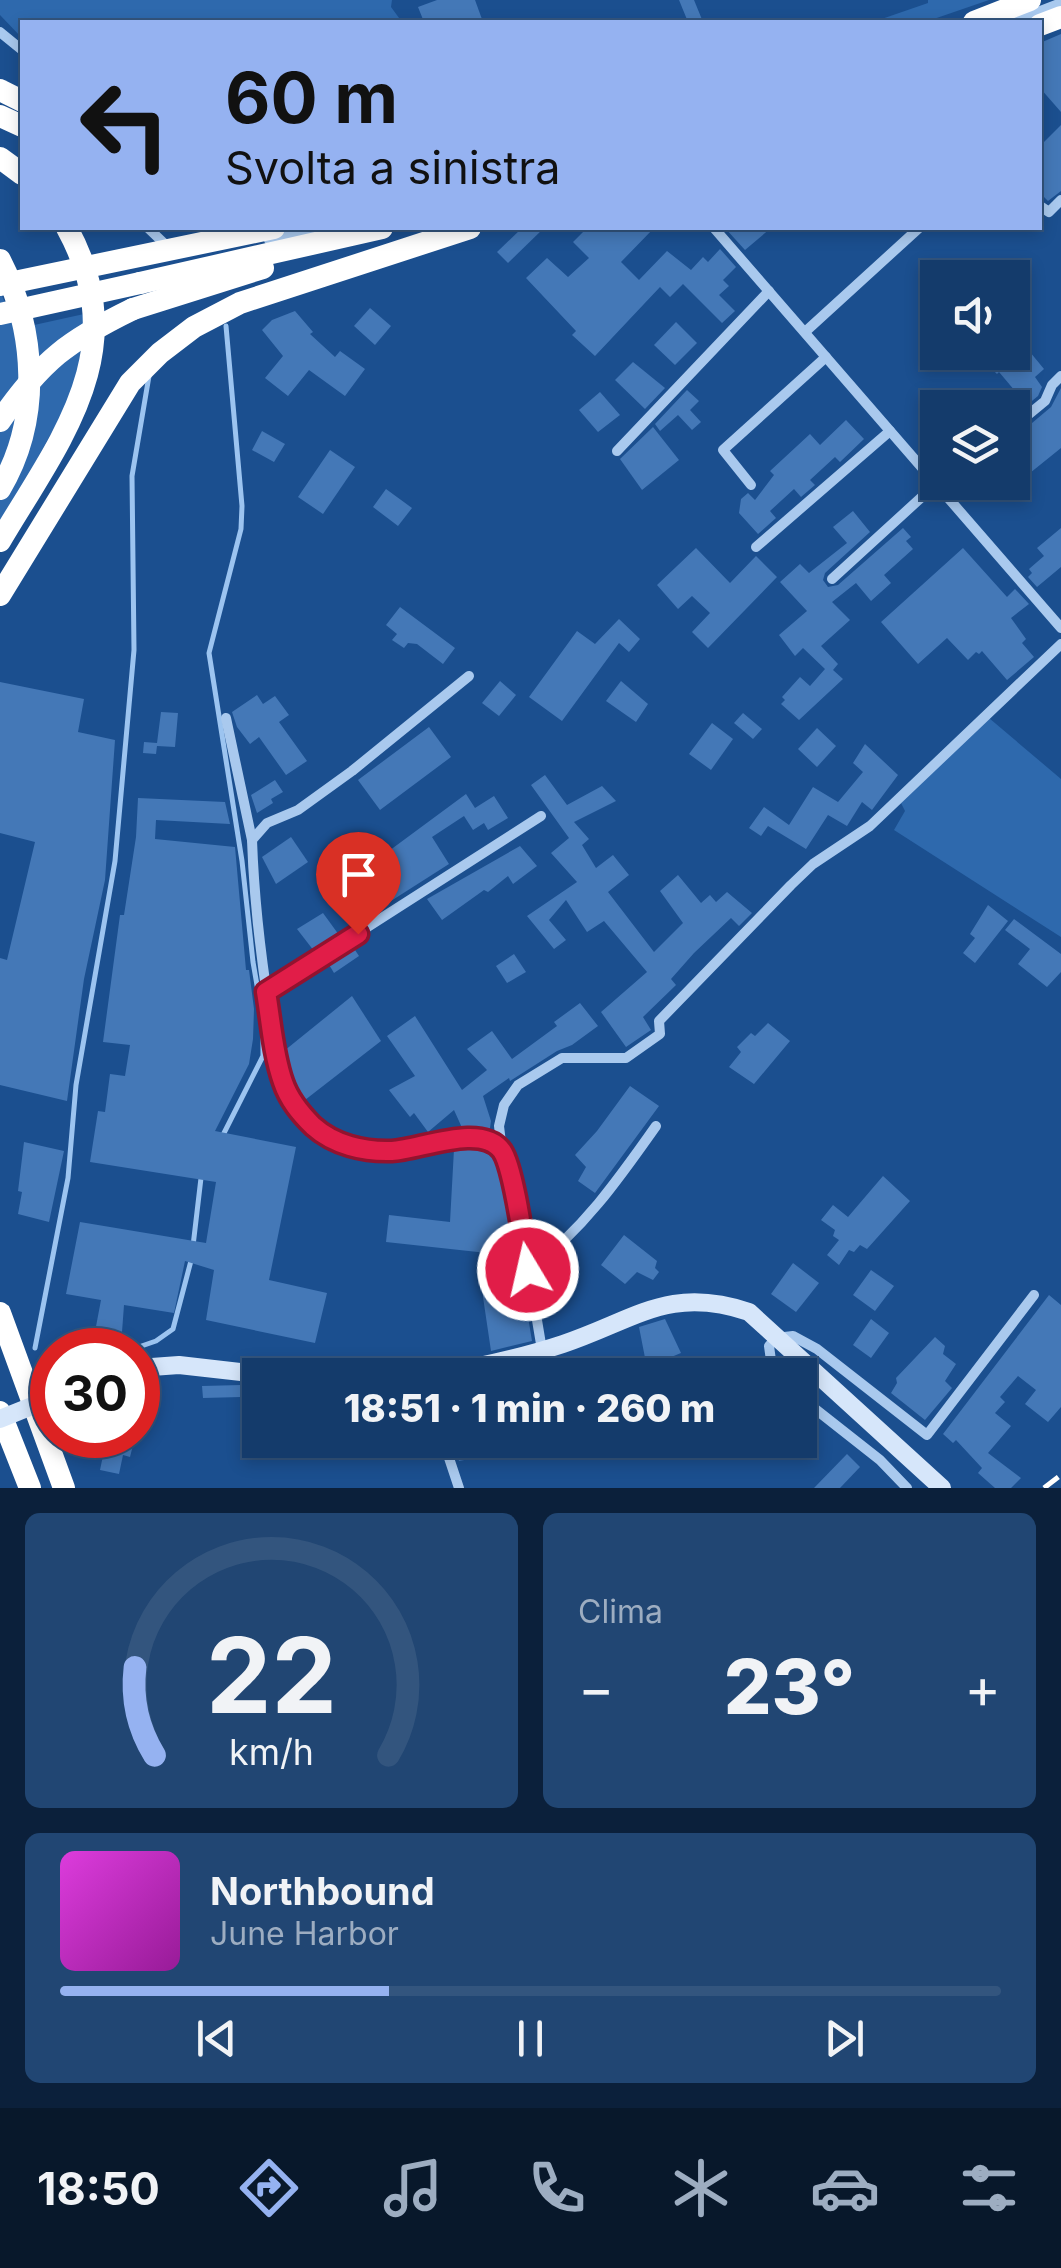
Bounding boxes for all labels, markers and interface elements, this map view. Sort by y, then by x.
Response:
text: 60 m [225,55,398,140]
icon: left [60,60,190,190]
text: Svolta a sinistra [225,140,560,195]
map controls [920,260,1030,500]
button: sound [920,260,1030,370]
button: layers [920,390,1030,500]
pin [316,832,401,935]
icon: arrive [331,847,386,902]
position arrow [476,1218,580,1322]
speed limit sign: 30 [30,1328,160,1458]
text: 18:51 · 1 min · 260 m [344,1385,715,1431]
text: Clima [578,1592,663,1631]
text: 22 [206,1612,337,1738]
text: 23° [724,1641,855,1732]
text: − [578,1655,614,1721]
text: + [965,1655,1001,1721]
text: km/h [229,1730,314,1774]
text: Northbound [210,1868,435,1914]
text: June Harbor [210,1914,399,1953]
icon: previous [189,2011,244,2066]
icon: pause [503,2011,558,2066]
icon: next [817,2011,872,2066]
icon: directions [234,2153,304,2223]
icon: music [378,2153,448,2223]
icon: phone [522,2153,592,2223]
icon: climate [666,2153,736,2223]
icon: car [810,2153,880,2223]
icon: filters [954,2153,1024,2223]
text: 18:50 [37,2161,160,2216]

